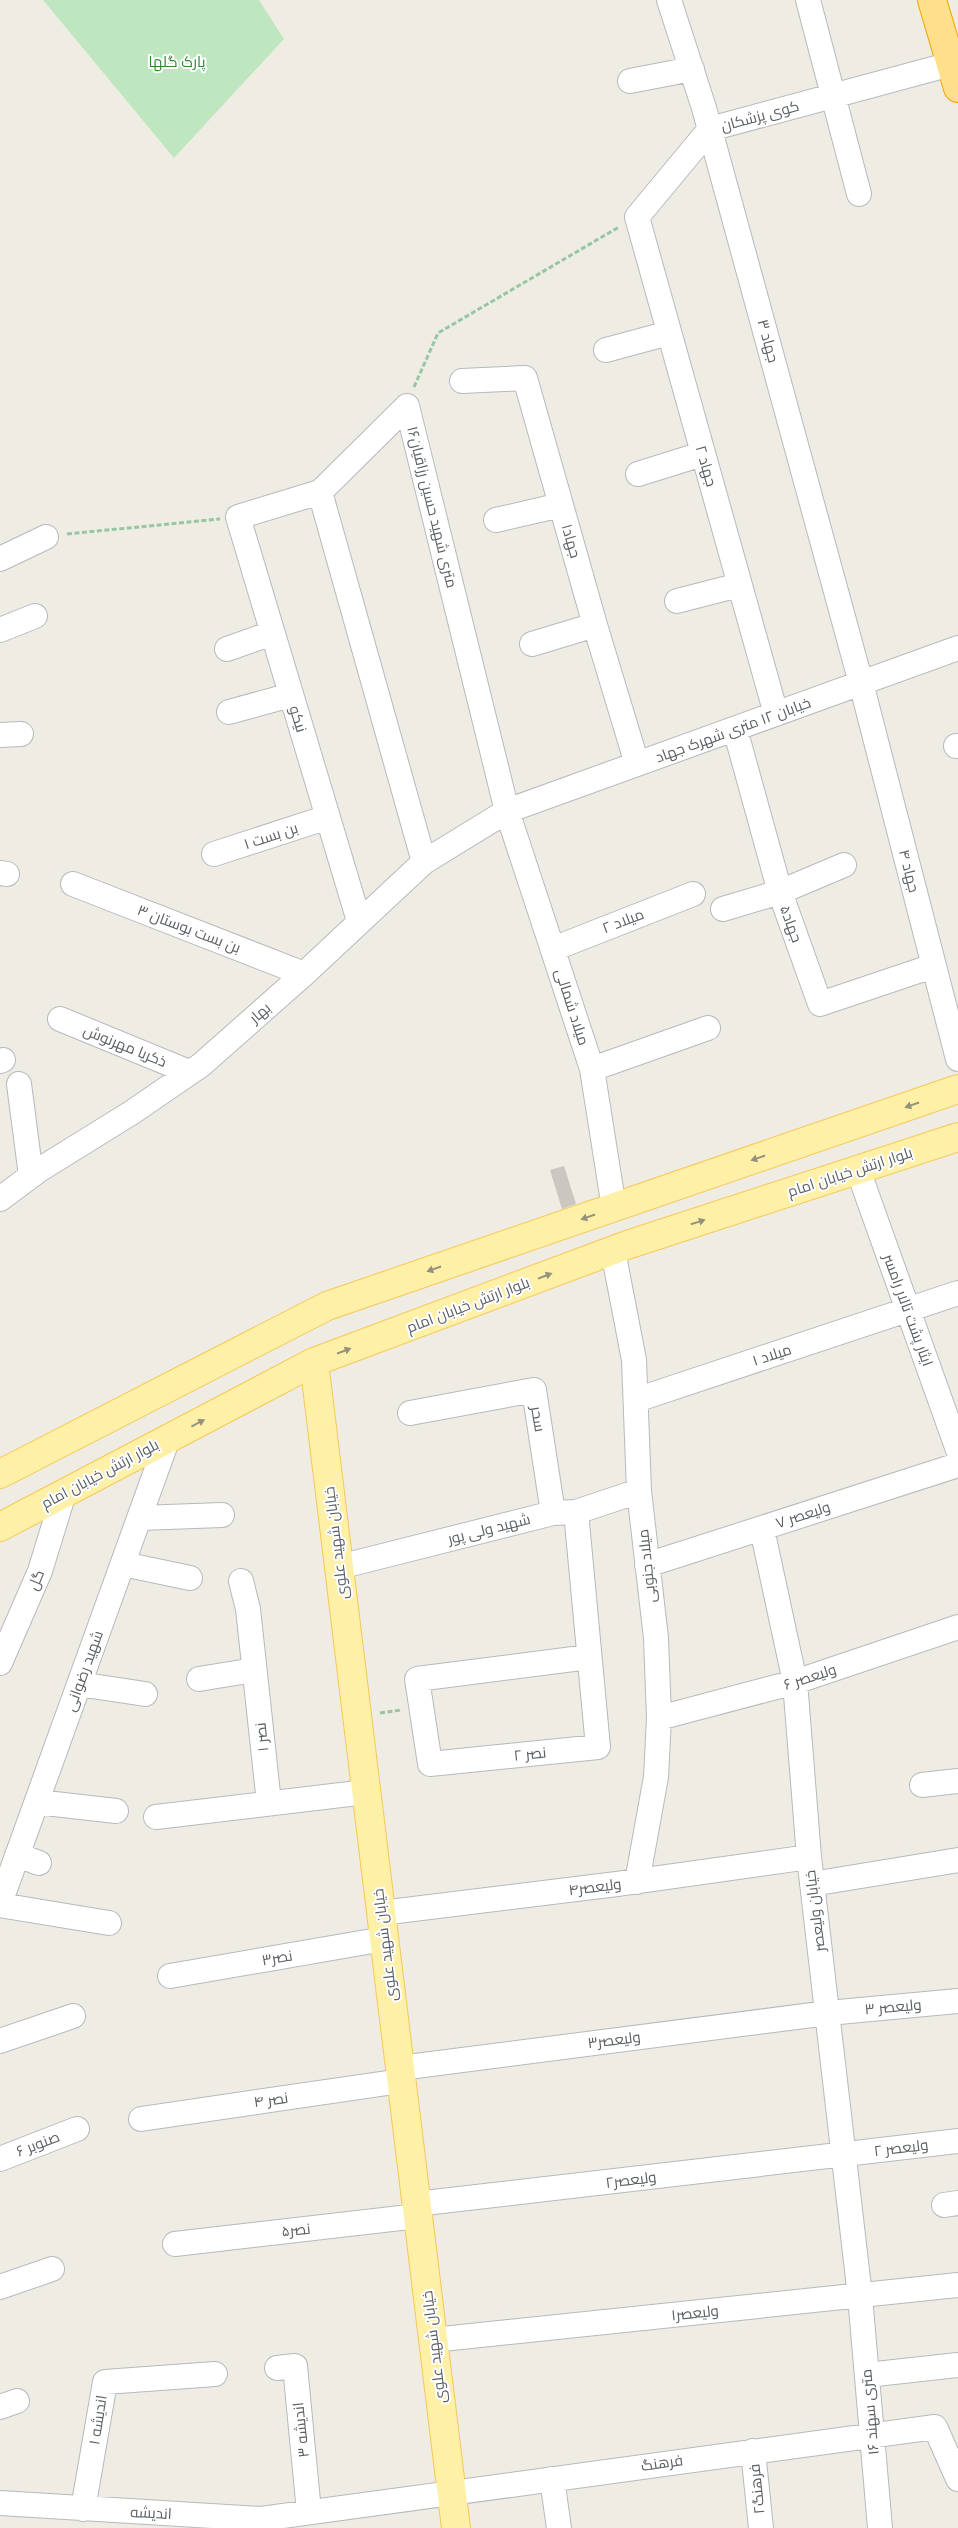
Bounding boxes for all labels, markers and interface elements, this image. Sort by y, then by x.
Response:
park label: پارک گلها [148,53,206,72]
street label: کوی پزشکان [719,97,801,136]
street label: جهاد ۳ [753,317,782,365]
street label: ۱۶متری شهید حسین رزاقیان [402,424,461,590]
street label: جهاد ۲ [691,444,720,489]
street label: جهاد۱ [557,522,584,560]
street label: خیابان ۱۲ متری شهرک جهاد [653,694,813,767]
street label: نیکو [285,703,311,735]
street label: بن بست ۱ [242,819,301,854]
street label: جهاد ۴ [894,848,923,895]
street label: بن بست بوستان ۳ [134,901,243,958]
street label: جهاد۵ [775,903,806,945]
street label: میلاد ۲ [600,905,646,937]
street label: میلاد شمالی [550,966,593,1048]
street label: بهار [245,999,275,1029]
street label: ذکریا مهرنوش [80,1021,169,1072]
one-way arrow [904,1101,919,1109]
street label: بلوار ارتش خیابان امام [785,1143,915,1202]
one-way arrow [751,1155,766,1162]
one-way arrow [581,1214,596,1221]
one-way arrow [691,1218,706,1225]
street label: ایثار پشت تالار رامسر [878,1250,937,1369]
one-way arrow [427,1266,442,1273]
one-way arrow [538,1272,553,1280]
street label: بلوار ارتش خیابان امام [404,1273,532,1338]
street label: میلاد ۱ [750,1340,794,1370]
one-way arrow [337,1347,352,1355]
street label: سحر [527,1404,549,1433]
one-way arrow [191,1419,205,1427]
street label: بلوار ارتش خیابان امام [38,1435,162,1513]
street label: خیابان شهید علوی [320,1485,353,1600]
street label: ولیعصر ۷ [773,1498,833,1532]
street label: شهید ولی پور [445,1510,532,1549]
street label: میلاد جنوبی [634,1528,661,1604]
street label: گل [24,1567,49,1593]
street label: شهید رضوانی [61,1628,108,1714]
street label: ولیعصر ۶ [782,1660,838,1694]
street label: نصر ۱ [252,1722,272,1752]
street label: نصر ۲ [513,1743,547,1765]
street label: خیابان ولیعصر [801,1869,830,1954]
street label: ولیعصر۴ [568,1875,622,1899]
street label: خیابان شهید علوی [369,1887,402,2002]
street label: نصر۳ [260,1946,294,1970]
street label: ولیعصر ۳ [864,1996,922,2018]
street label: ولیعصر۳ [587,2028,641,2052]
street label: نصر ۴ [253,2089,289,2111]
street label: صنوبر ۶ [14,2128,62,2160]
street label: ولیعصر ۲ [873,2136,929,2160]
street label: ولیعصر۲ [605,2168,657,2192]
street label: نصر۵ [281,2220,311,2240]
street label: خیابان شهید علوی [418,2289,451,2404]
street label: ولیعصر۱ [670,2302,720,2324]
street label: ۱۶ متری سهند [857,2368,884,2456]
street label: اندیشه ۱ [85,2394,111,2446]
street label: اندیشه ۳ [289,2401,313,2459]
street label: فرهنگ [640,2451,684,2475]
street label: فرهنگ۲ [745,2463,769,2515]
street label: اندیشه [130,2503,172,2523]

